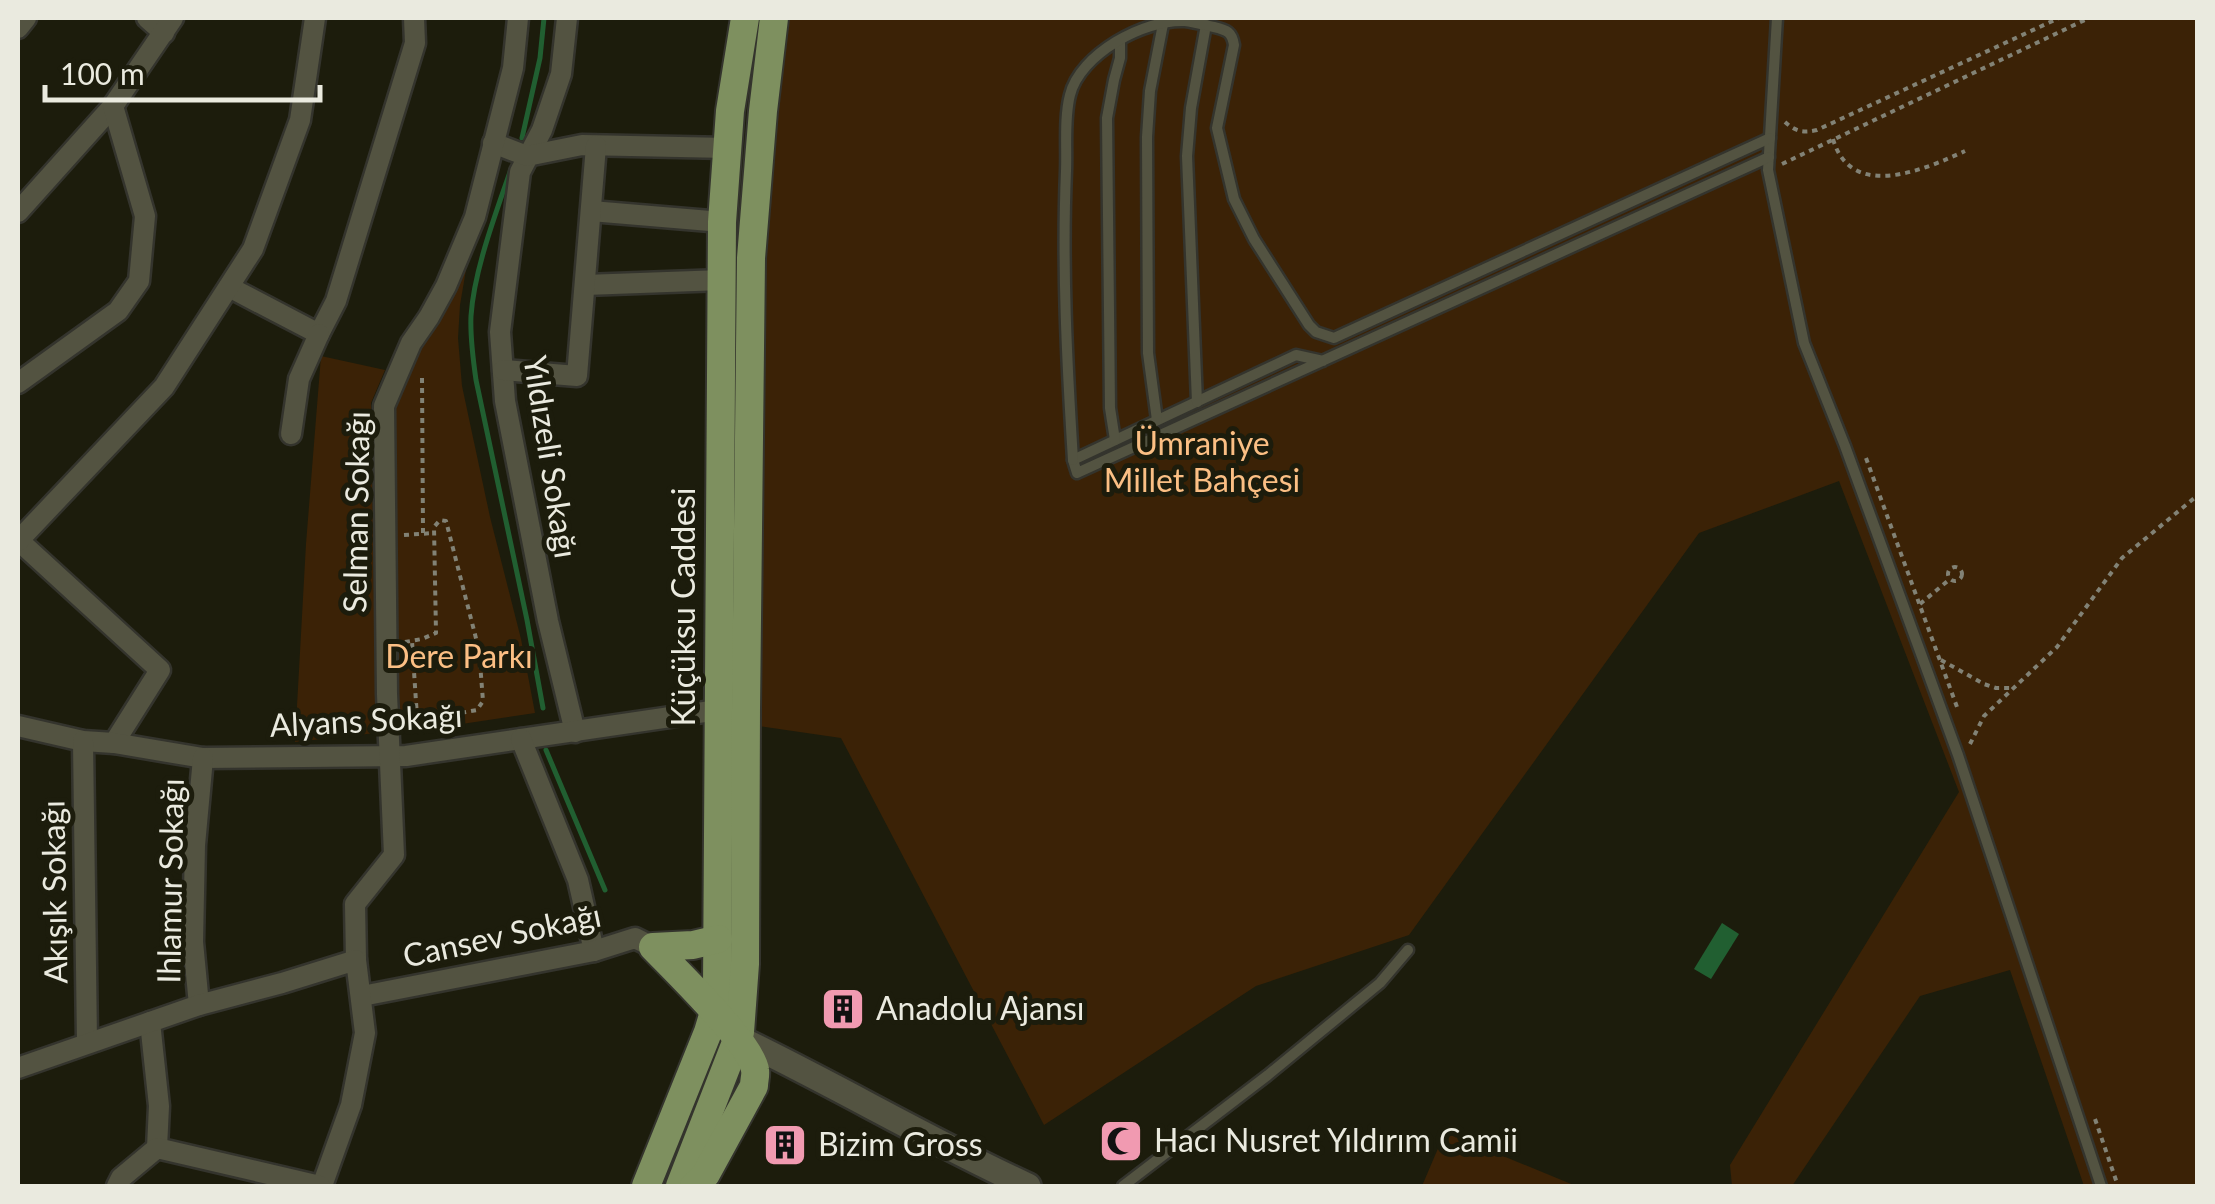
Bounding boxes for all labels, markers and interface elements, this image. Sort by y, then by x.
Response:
scale bar [45,40,320,102]
text: 100 m [60,55,145,91]
street label: Yıldızeli Sokağı [516,353,587,561]
street label: Selman Sokağı [334,411,377,613]
park label: Ümraniye Millet Bahçesi [1104,423,1300,499]
street label: Küçüksu Caddesi [663,487,702,727]
park label: Dere Parkı [385,636,533,675]
street label: Alyans Sokağı [269,695,463,744]
street label: Ihlamur Sokağı [148,778,191,984]
street label: Akışık Sokağı [32,800,75,984]
street label: Cansev Sokağı [399,895,604,975]
building icon: Anadolu Ajansı [820,986,866,1032]
place label: Anadolu Ajansı [876,988,1085,1027]
mosque icon: Hacı Nusret Yıldırım Camii [1098,1118,1144,1164]
place label: Hacı Nusret Yıldırım Camii [1154,1120,1518,1159]
building icon: Bizim Gross [762,1122,808,1168]
place label: Bizim Gross [818,1124,983,1163]

